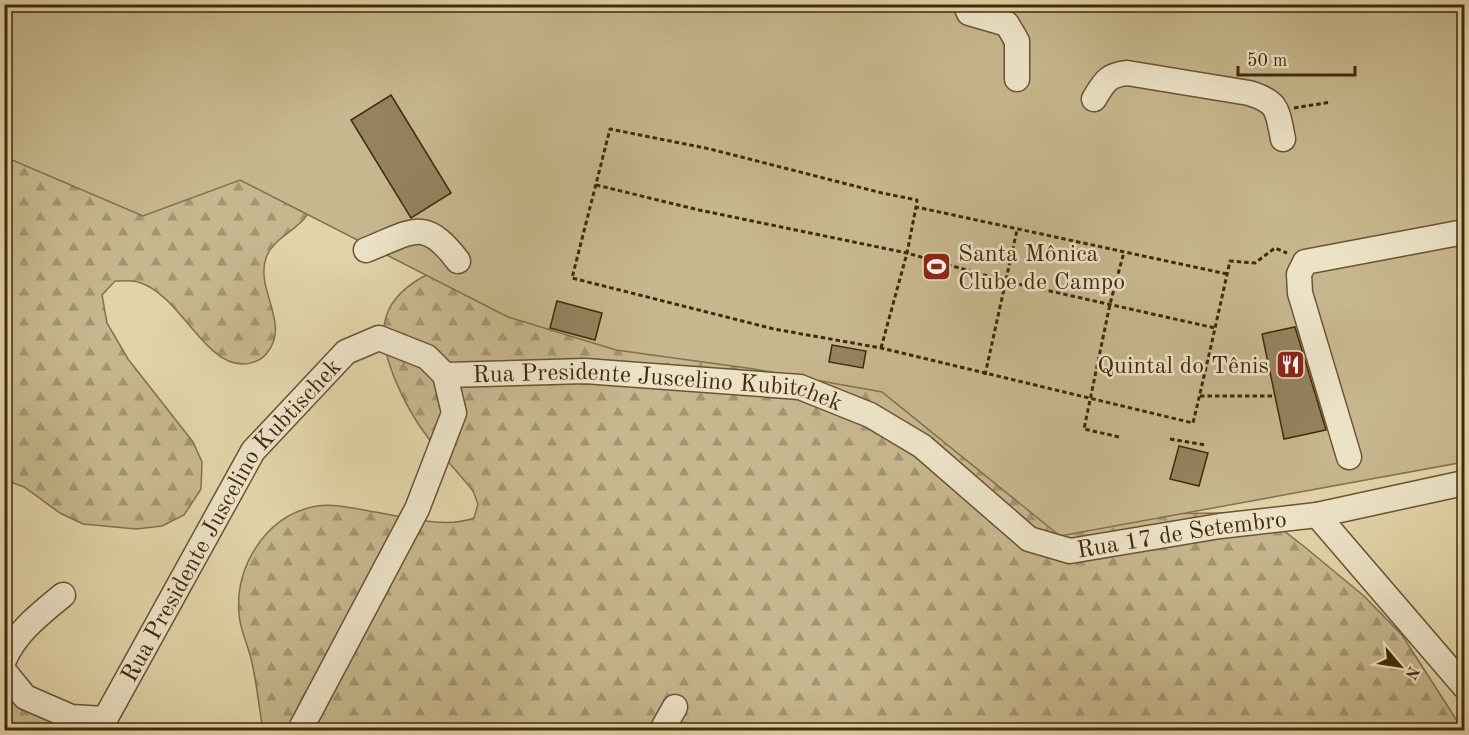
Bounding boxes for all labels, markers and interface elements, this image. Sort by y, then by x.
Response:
scale bar [1238,39,1355,77]
text: 50 m [1247,52,1287,70]
place label: Santa Mônica Clube de Campo [958,243,1125,295]
sports icon: Santa Mônica Clube de Campo [921,251,953,283]
restaurant icon: Quintal do Tênis [1274,349,1306,381]
street label: Rua Presidente Juscelino Kubtischek [118,355,347,687]
place label: Quintal do Tênis [1097,355,1269,379]
street label: Rua Presidente Juscelino Kubitchek [472,361,845,417]
street label: Rua 17 de Setembro [1075,509,1288,564]
north arrow [1370,636,1430,696]
text: N [1401,663,1421,682]

